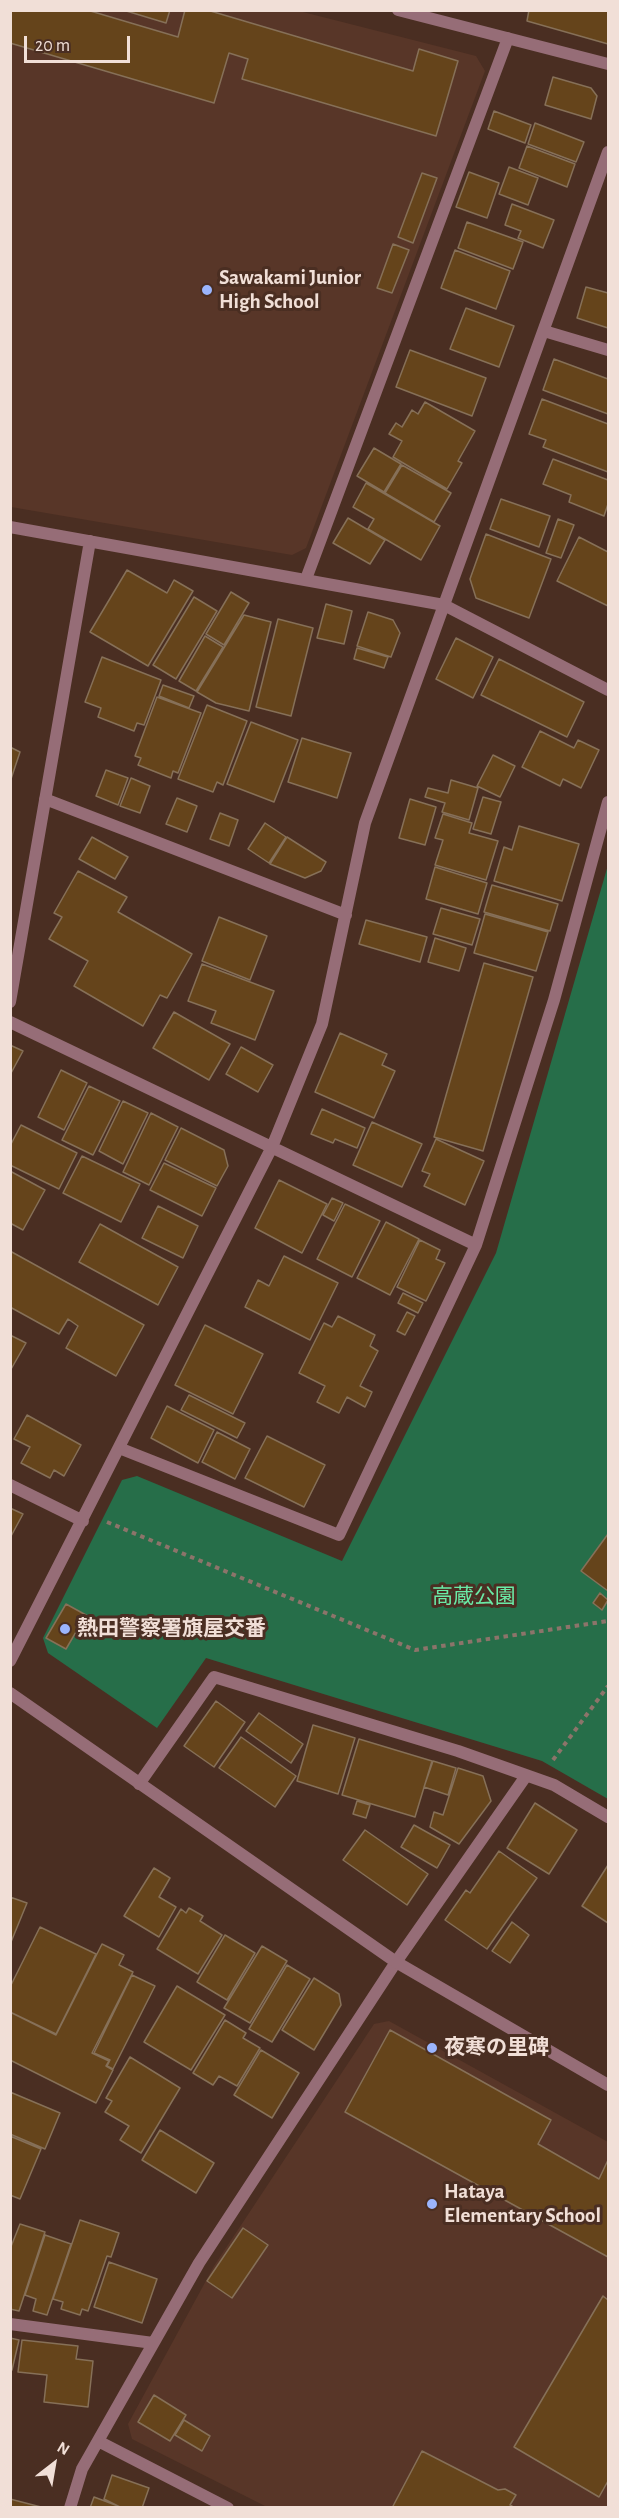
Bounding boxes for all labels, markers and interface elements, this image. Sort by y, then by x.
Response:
scale bar [27,24,134,62]
text: 20 m [35,37,70,55]
place label: Sawakami Junior High School [219,265,361,315]
marker: Sawakami Junior High School [200,283,214,297]
park label: 高蔵公園 [432,1584,516,1610]
place label: 熱田警察署旗屋交番 [77,1616,266,1642]
marker: 熱田警察署旗屋交番 [58,1622,72,1636]
place label: 夜寒の里碑 [444,2035,549,2061]
marker: 夜寒の里碑 [425,2041,439,2055]
place label: Hataya Elementary School [444,2179,601,2229]
marker: Hataya Elementary School [425,2197,439,2211]
north arrow [24,2434,84,2494]
text: N [54,2439,72,2458]

